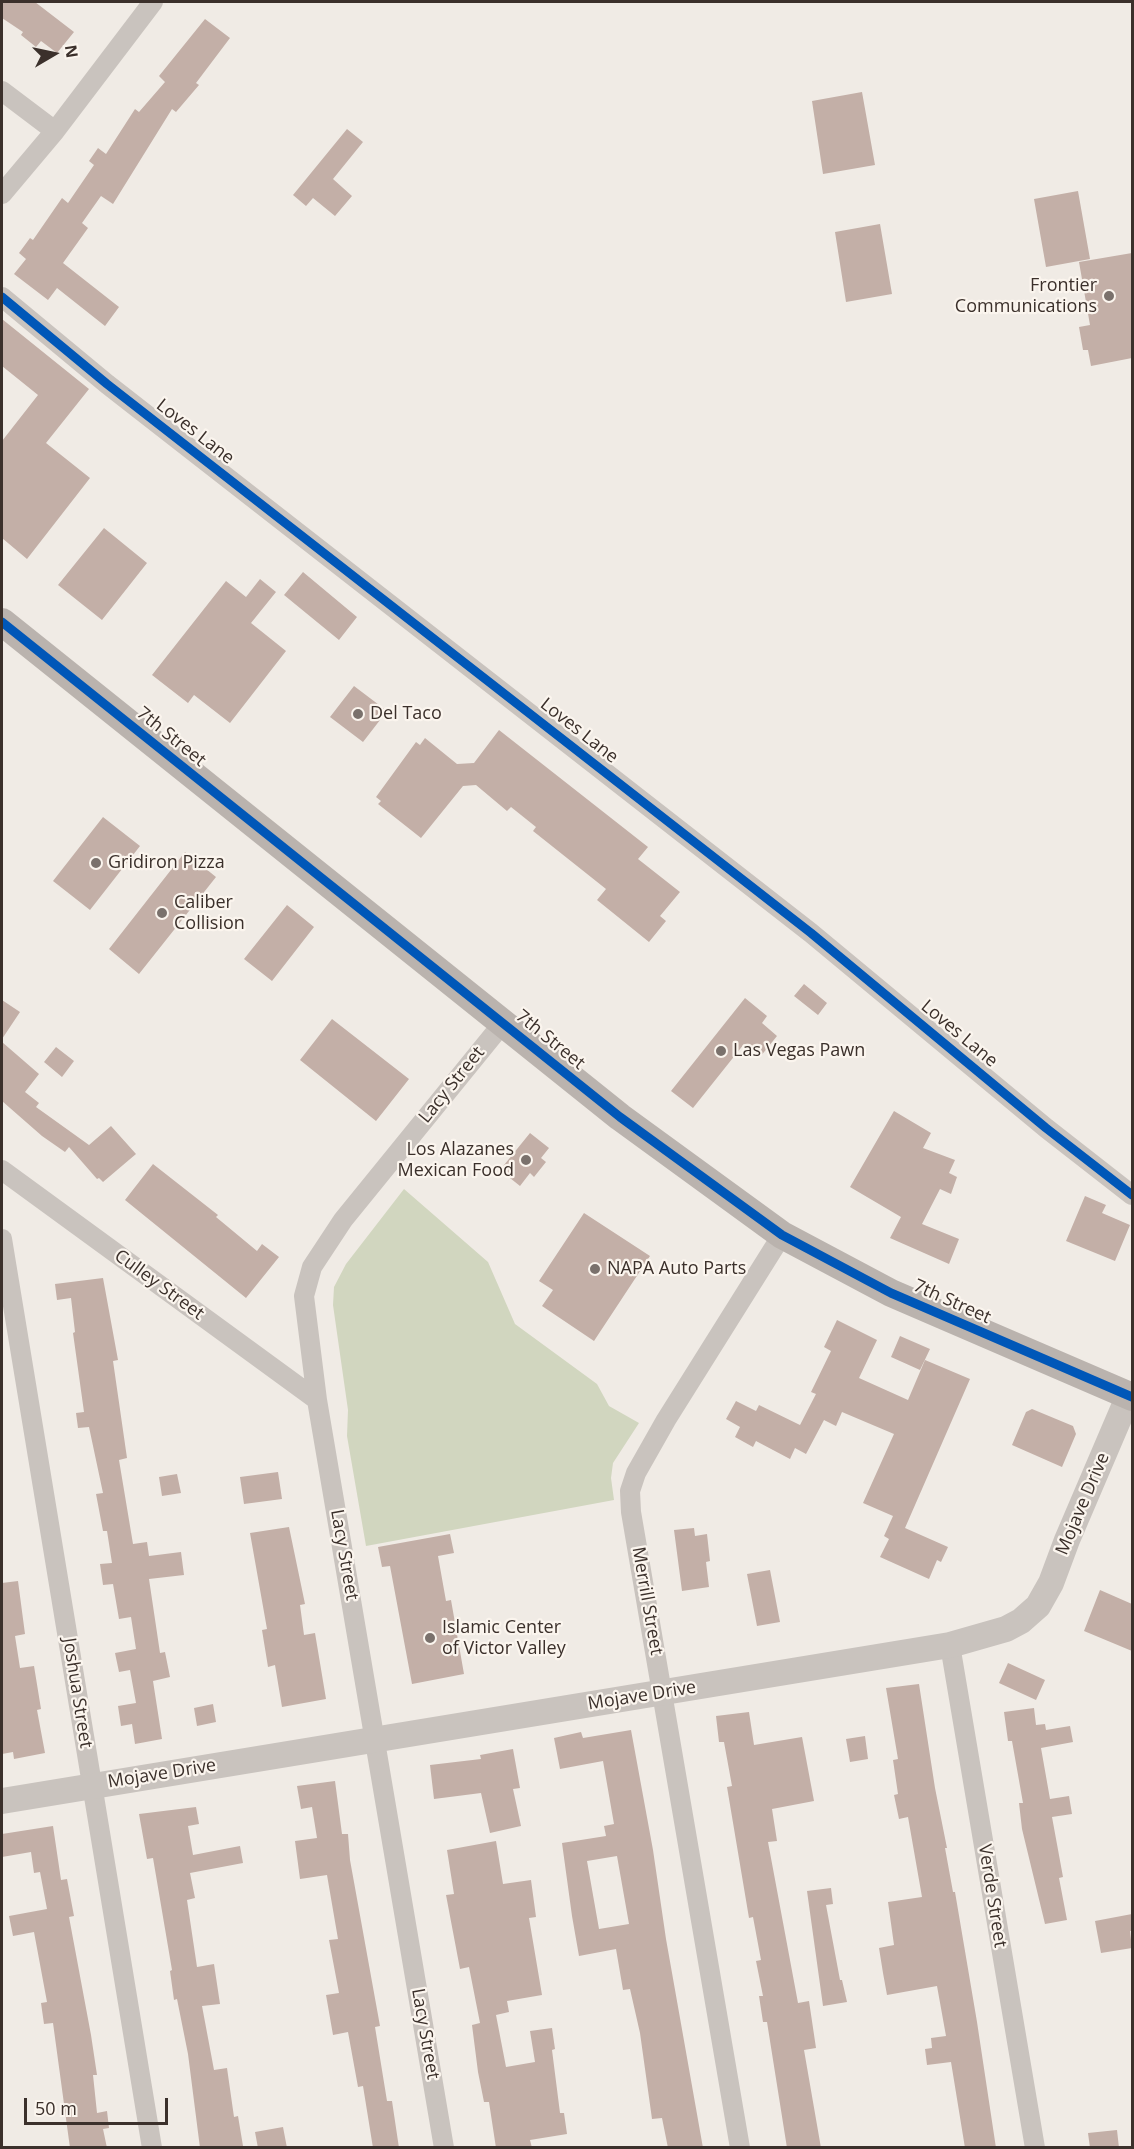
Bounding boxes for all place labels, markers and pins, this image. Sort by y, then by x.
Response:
place label: Frontier Communications [955,275,1097,318]
marker: Frontier Communications [1102,289,1116,303]
place label: Del Taco [370,703,442,725]
marker: Del Taco [351,707,365,721]
place label: Gridiron Pizza [108,852,225,874]
marker: Gridiron Pizza [89,856,103,870]
place label: Caliber Collision [174,892,245,934]
marker: Caliber Collision [155,906,169,920]
place label: Las Vegas Pawn [733,1040,865,1062]
marker: Las Vegas Pawn [714,1044,728,1058]
place label: Los Alazanes Mexican Food [397,1139,514,1182]
marker: Los Alazanes Mexican Food [519,1153,533,1167]
place label: NAPA Auto Parts [607,1258,746,1280]
marker: NAPA Auto Parts [588,1262,602,1276]
place label: Islamic Center of Victor Valley [442,1617,566,1660]
marker: Islamic Center of Victor Valley [423,1631,437,1645]

